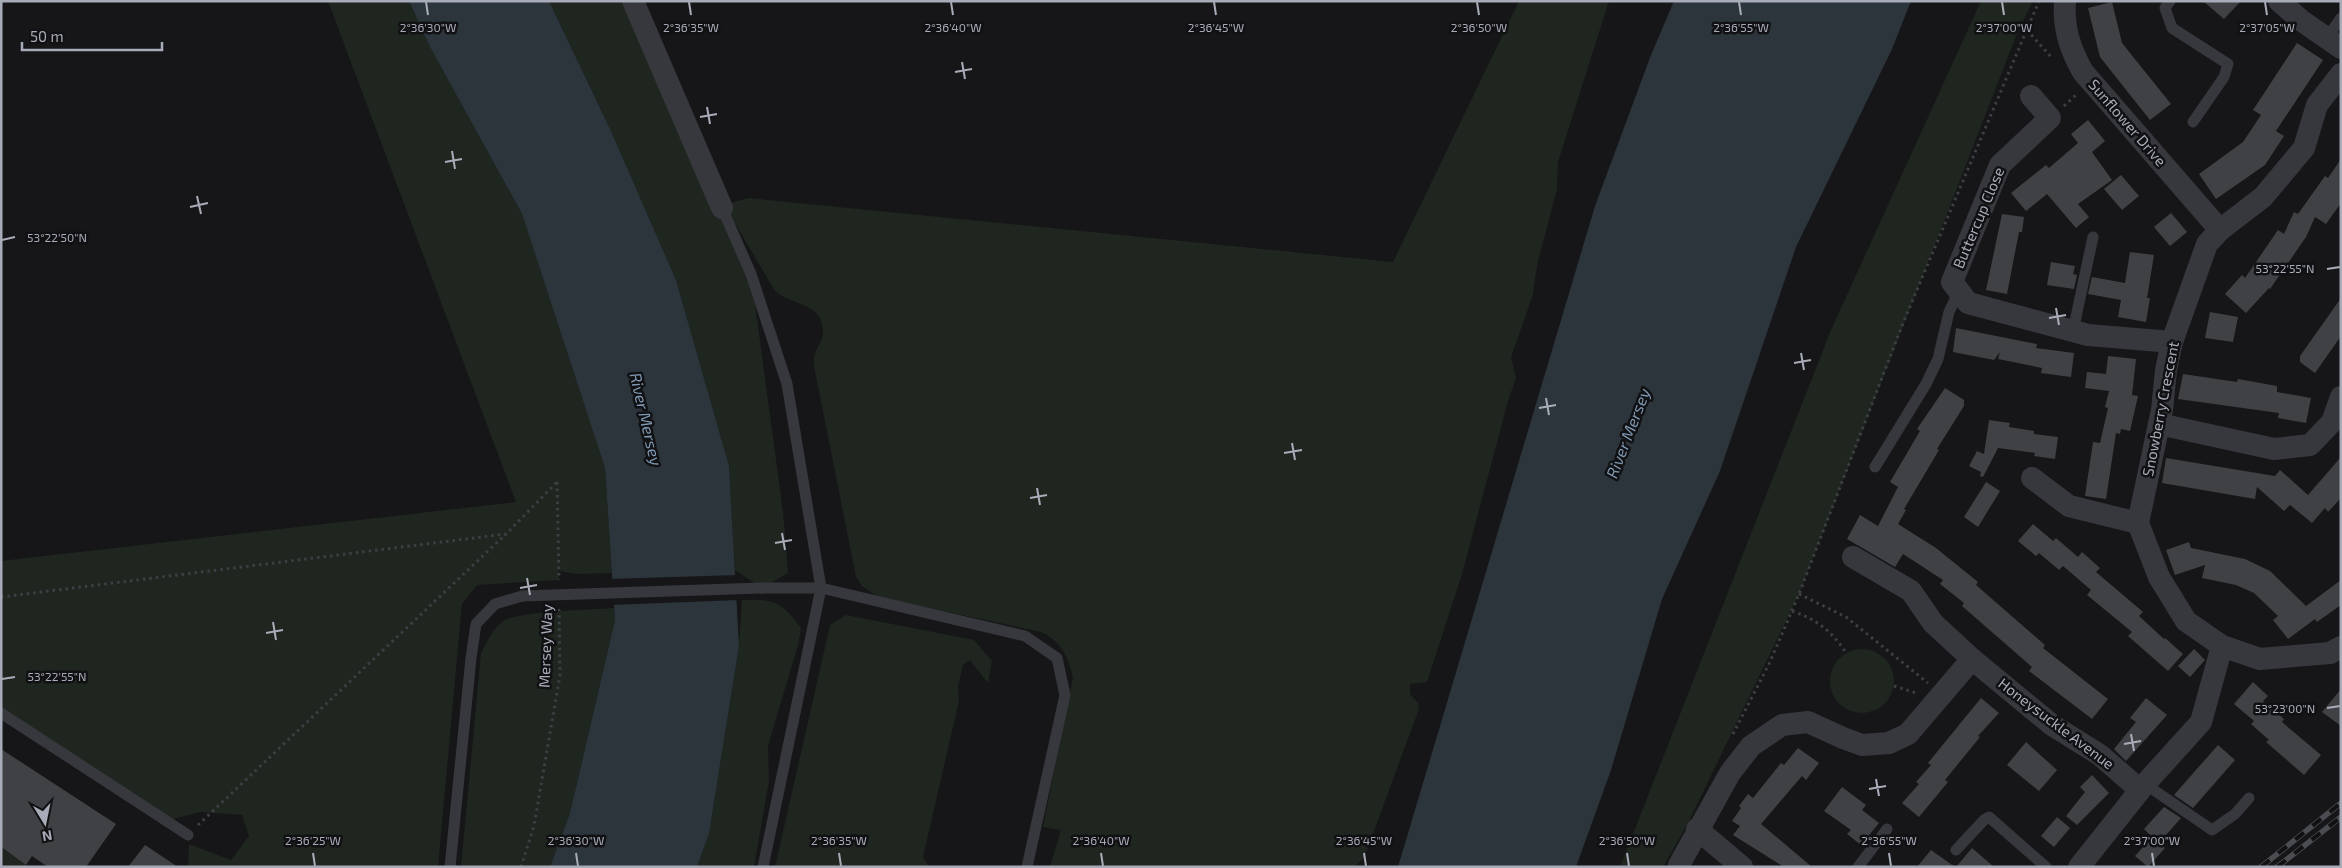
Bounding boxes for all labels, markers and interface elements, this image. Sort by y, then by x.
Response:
scale bar [22,20,162,52]
text: 2°36'30"W [400,20,456,34]
text: 2°36'35"W [663,20,719,34]
text: 2°36'40"W [924,20,982,34]
text: 2°36'45"W [1188,20,1244,34]
text: 2°36'50"W [1451,20,1507,34]
text: 2°36'55"W [1713,20,1769,34]
text: 2°37'00"W [1976,20,2032,34]
text: 2°37'05"W [2239,20,2295,34]
text: 50 m [30,27,64,45]
street label: Sunflower Drive [2085,75,2170,169]
street label: Buttercup Close [1949,164,2008,271]
text: 53°22'50"N [27,230,87,244]
text: 53°22'55"N [2255,261,2315,275]
street label: Snowberry Crescent [2138,339,2182,478]
water label: River Mersey [626,371,666,468]
water label: River Mersey [1602,385,1654,481]
street label: Mersey Way [535,604,555,688]
text: 53°22'55"N [27,669,87,683]
street label: Honeysuckle Avenue [1995,674,2118,773]
text: 53°23'00"N [2255,701,2315,715]
north arrow [20,798,70,848]
text: N [41,827,54,846]
text: 2°36'25"W [285,833,341,847]
text: 2°36'30"W [548,833,604,847]
text: 2°36'35"W [811,833,867,847]
text: 2°36'40"W [1072,833,1130,847]
text: 2°36'45"W [1336,833,1392,847]
text: 2°36'50"W [1599,833,1655,847]
text: 2°36'55"W [1861,833,1917,847]
text: 2°37'00"W [2124,833,2180,847]

